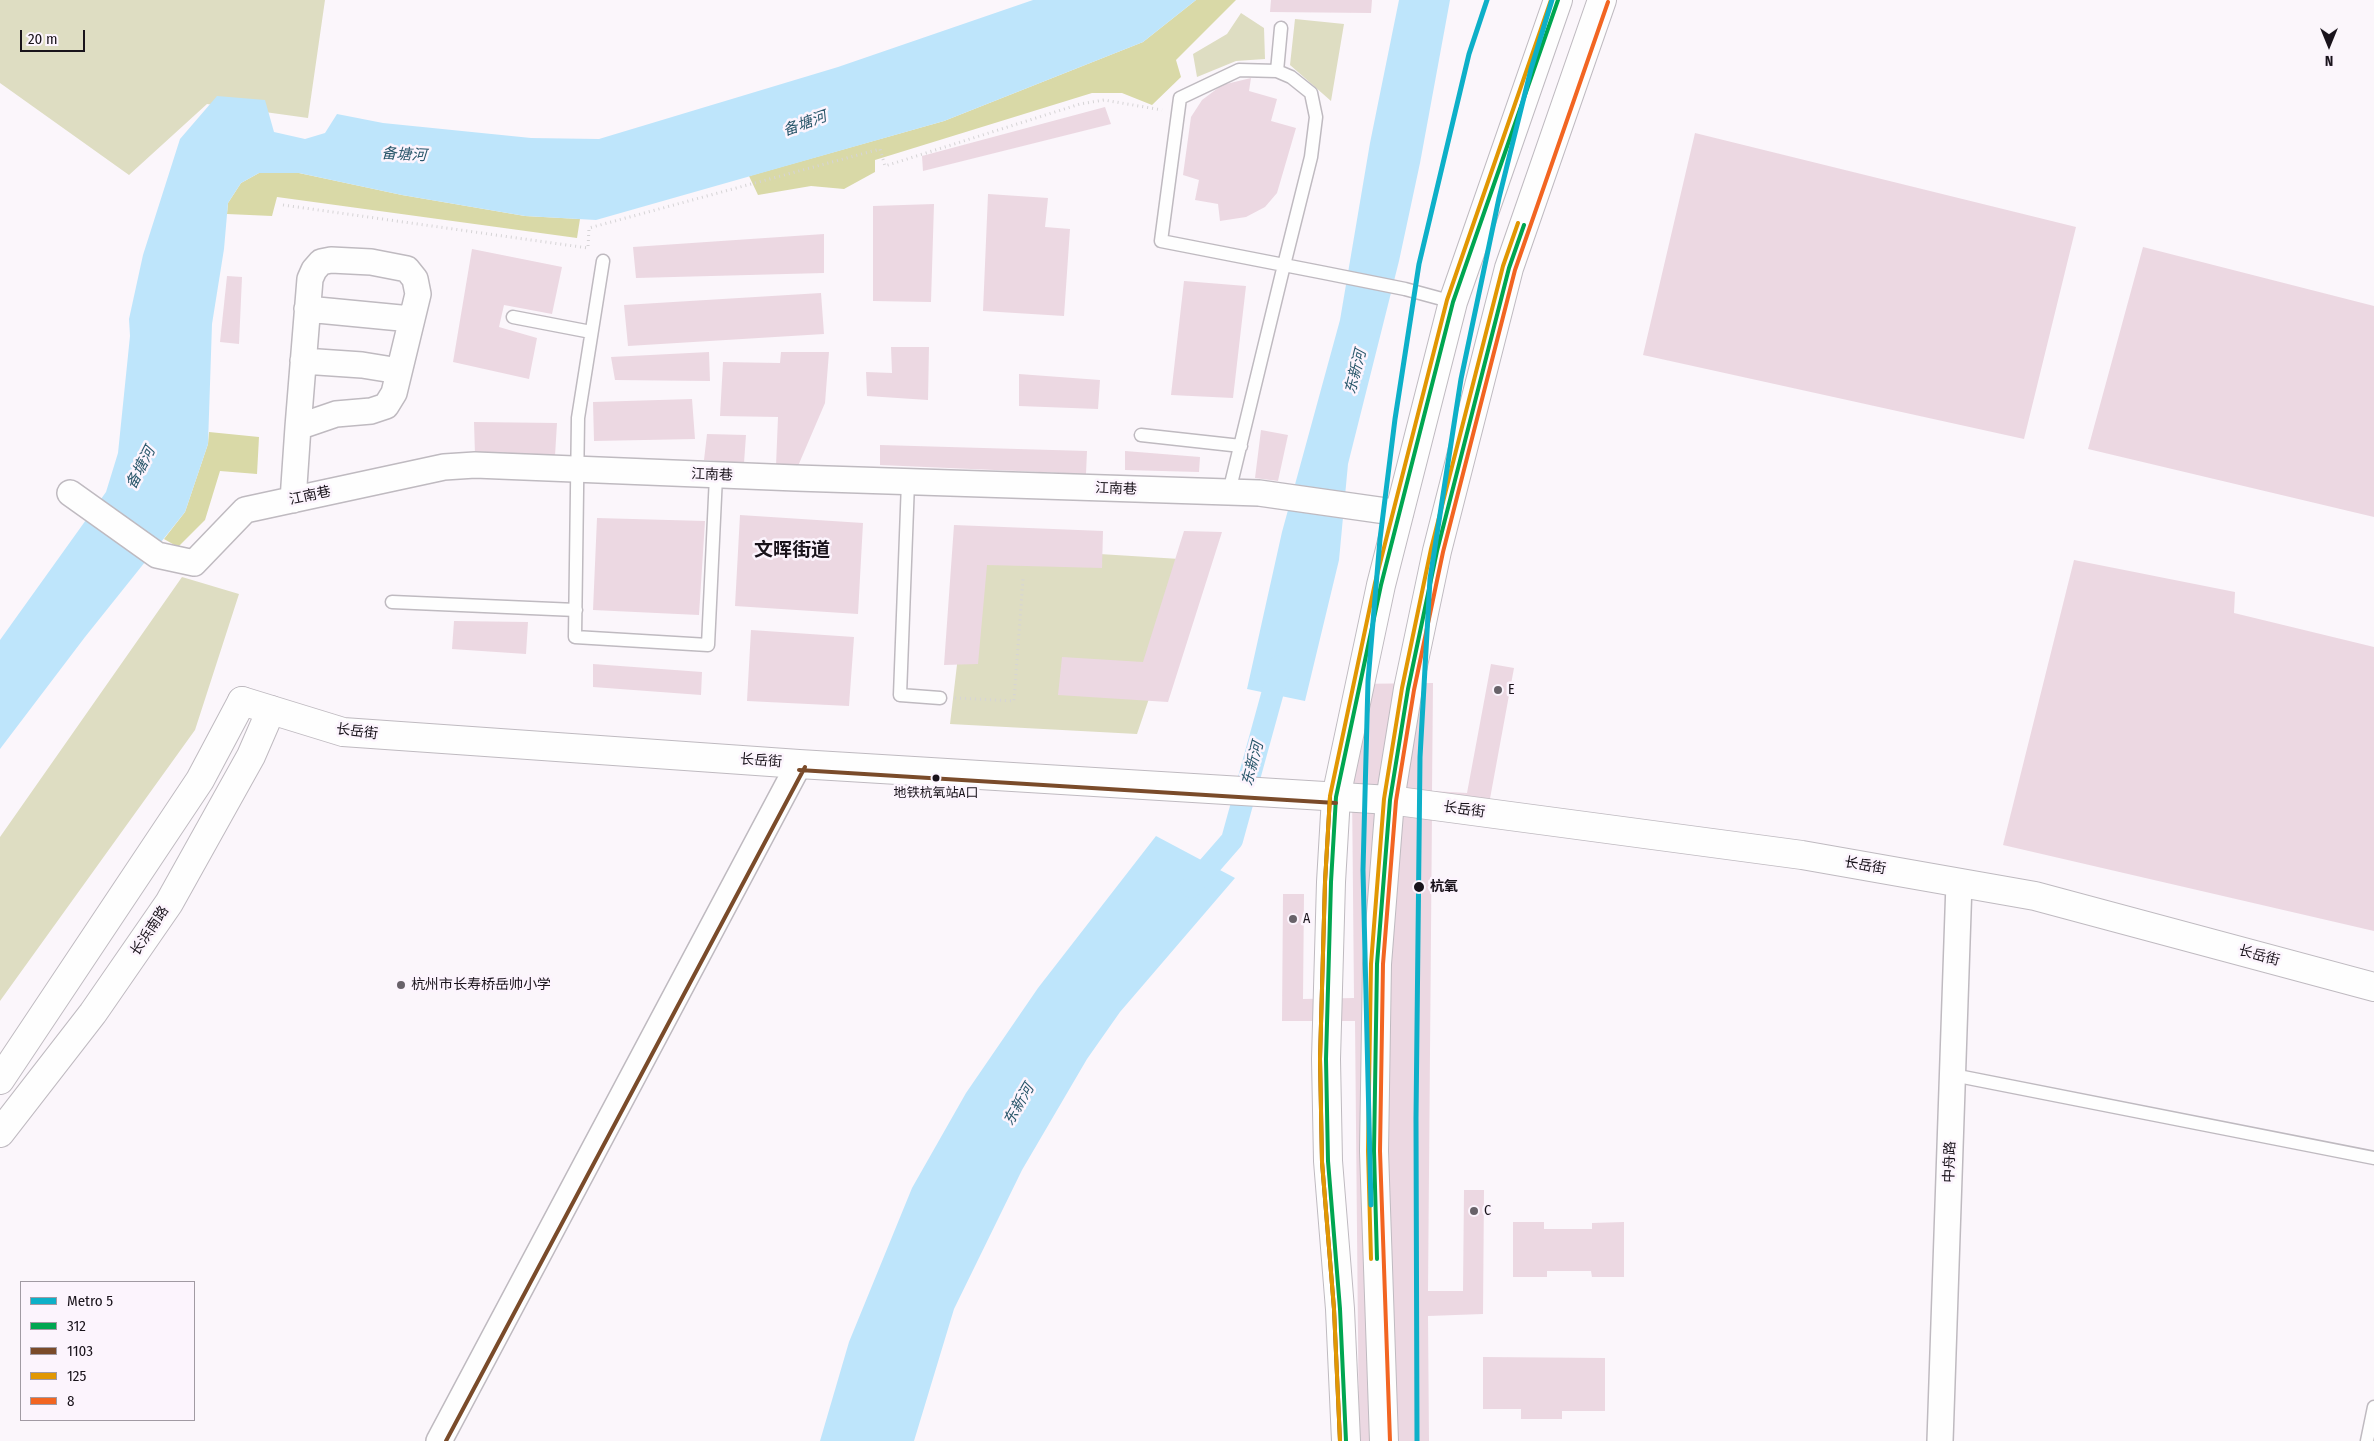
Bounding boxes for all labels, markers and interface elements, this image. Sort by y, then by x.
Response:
scale bar [22,20,88,52]
north arrow [2304,20,2354,70]
text: 20 m [28,30,58,48]
text: N [2325,52,2333,69]
water label: 备塘河 [781,108,829,140]
water label: 备塘河 [381,145,427,165]
water label: 东新河 [1342,348,1370,396]
water label: 备塘河 [123,444,159,492]
street label: 江南巷 [691,466,733,484]
street label: 江南巷 [1095,480,1137,498]
street label: 江南巷 [288,483,332,509]
district label: 文晖街道 [754,540,830,562]
place label: E [1508,682,1515,698]
marker: E [1492,684,1504,696]
street label: 长岳街 [335,721,379,743]
water label: 东新河 [1238,740,1268,788]
street label: 长岳街 [739,751,783,771]
marker: 地铁杭氧站A口 [931,773,941,783]
place label: 地铁杭氧站A口 [894,785,978,801]
street label: 长岳街 [1442,799,1486,821]
street label: 长岳街 [1843,854,1887,878]
place label: 杭氧 [1430,879,1458,895]
marker: 杭氧 [1412,880,1426,894]
street label: 长浜南路 [127,903,173,959]
place label: A [1303,911,1310,927]
marker: A [1287,913,1299,925]
street label: 长岳街 [2237,942,2281,970]
place label: 杭州市长寿桥岳帅小学 [411,977,551,993]
marker: 杭州市长寿桥岳帅小学 [395,979,407,991]
water label: 东新河 [1000,1081,1038,1129]
street label: 中舟路 [1941,1141,1959,1183]
place label: C [1484,1203,1491,1219]
marker: C [1468,1205,1480,1217]
legend [20,1281,195,1421]
text: Metro 5 [67,1292,113,1310]
text: 312 [67,1317,86,1335]
text: 1103 [67,1342,93,1360]
text: 125 [67,1367,86,1385]
text: 8 [67,1392,75,1410]

